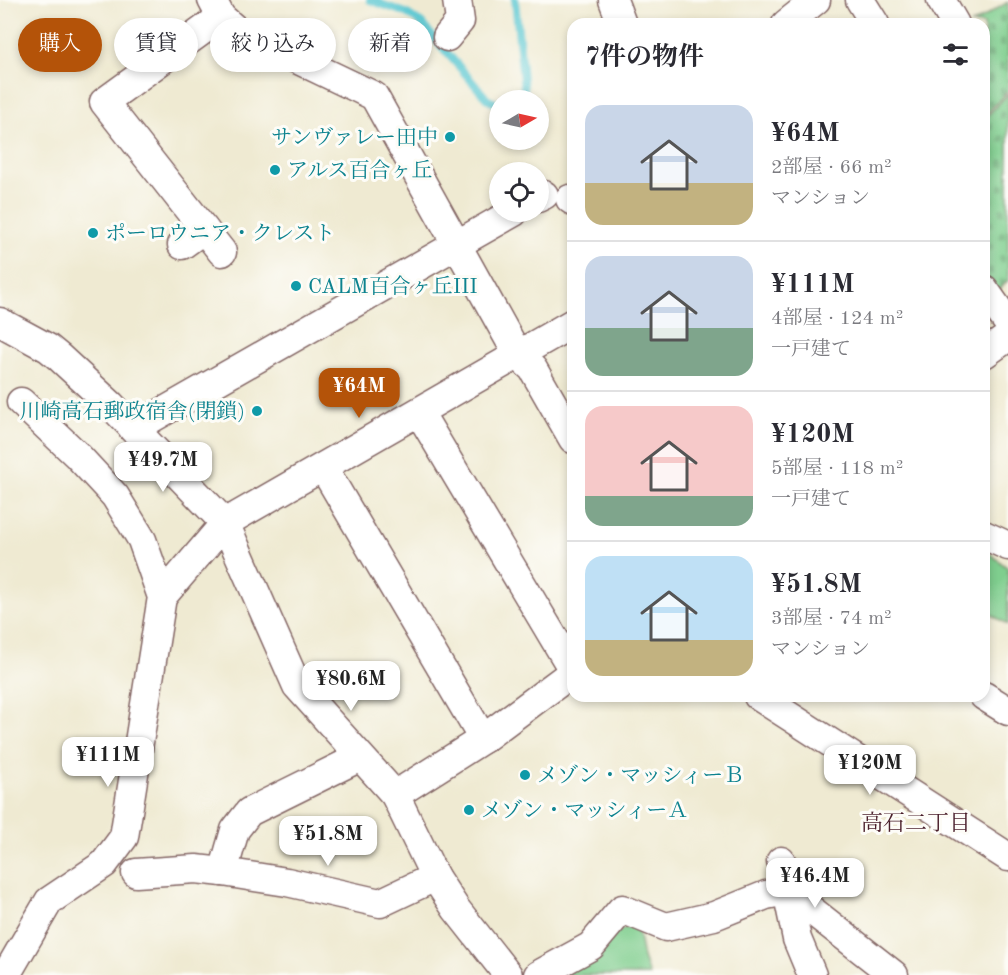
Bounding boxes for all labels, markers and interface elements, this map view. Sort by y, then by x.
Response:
chip: 購入 [18,18,102,72]
chip: 賃貸 [114,18,198,72]
chip: 絞り込み [210,18,336,72]
chip: 新着 [348,18,432,72]
icon: filters [939,38,972,71]
text: 7件の物件 [585,45,704,71]
north arrow [489,90,549,150]
map controls [489,90,549,222]
text: ¥64M [771,121,839,147]
place label: サンヴァレー田中 [271,126,438,149]
icon: home [633,129,705,201]
marker: サンヴァレー田中 [443,130,457,144]
text: 2部屋 · 66 m² [771,158,892,178]
place label: アルス百合ヶ丘 [287,159,433,182]
button: locate [489,162,549,222]
marker: アルス百合ヶ丘 [268,163,282,177]
text: マンション [771,189,870,209]
place label: ポーロウニア・クレスト [105,223,335,245]
marker: ポーロウニア・クレスト [86,226,100,240]
text: ¥111M [771,272,854,298]
place label: CALM百合ヶ丘III [308,275,478,298]
marker: CALM百合ヶ丘III [289,279,303,293]
icon: home [633,280,705,352]
text: 4部屋 · 124 m² [771,309,903,329]
text: 一戸建て [771,340,851,360]
pin: ¥64M [323,368,395,419]
text: ¥64M [333,377,385,397]
place label: 川崎高石郵政宿舎(閉鎖) [19,400,245,423]
marker: 川崎高石郵政宿舎(閉鎖) [250,404,264,418]
text: ¥120M [771,422,854,448]
icon: home [633,430,705,502]
pin: ¥49.7M [114,442,212,493]
text: ¥49.7M [128,451,198,471]
text: 5部屋 · 118 m² [771,459,903,479]
text: 一戸建て [771,490,851,510]
text: ¥51.8M [771,572,862,598]
icon: home [633,580,705,652]
text: 3部屋 · 74 m² [771,609,892,629]
text: マンション [771,640,870,660]
pin: ¥80.6M [302,661,400,712]
text: ¥80.6M [316,670,386,690]
pin: ¥111M [66,737,150,788]
pin: ¥120M [828,745,912,796]
text: ¥111M [76,746,140,766]
text: ¥120M [838,754,902,774]
place label: メゾン・マッシィーＢ [537,764,744,787]
marker: メゾン・マッシィーＢ [518,768,532,782]
place label: メゾン・マッシィーＡ [481,799,688,822]
marker: メゾン・マッシィーＡ [462,803,476,817]
district label: 高石二丁目 [861,811,971,835]
pin: ¥51.8M [279,816,377,867]
text: ¥51.8M [293,825,363,845]
pin: ¥46.4M [766,858,864,909]
text: ¥46.4M [780,867,850,887]

